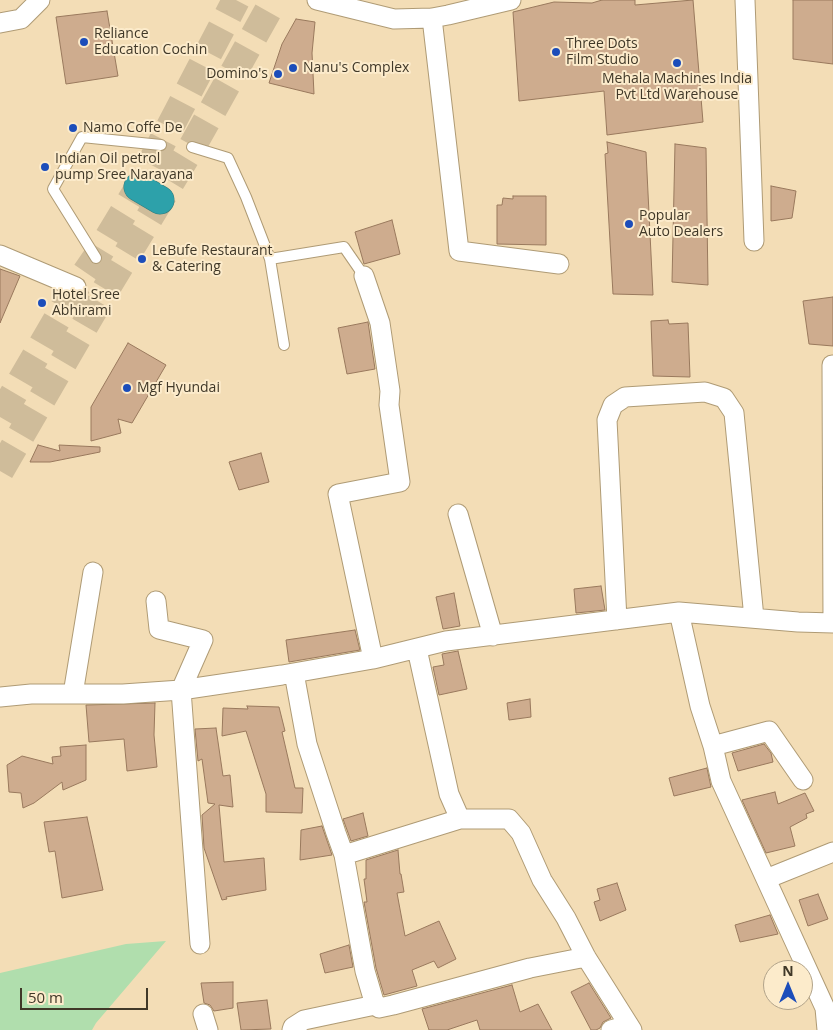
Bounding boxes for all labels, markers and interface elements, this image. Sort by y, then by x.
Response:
place label: Reliance Education Cochin [94,26,207,58]
marker: Reliance Education Cochin [78,36,90,48]
place label: Three Dots Film Studio [566,36,639,68]
marker: Three Dots Film Studio [550,46,562,58]
marker: Mehala Machines India Pvt Ltd Warehouse [671,57,683,69]
place label: Nanu's Complex [303,60,409,76]
marker: Nanu's Complex [287,62,299,74]
place label: Domino's [206,66,268,82]
marker: Domino's [272,68,284,80]
place label: Mehala Machines India Pvt Ltd Warehouse [602,71,752,104]
place label: Namo Coffe De [83,120,183,136]
marker: Namo Coffe De [67,122,79,134]
place label: Indian Oil petrol pump Sree Narayana [55,151,193,184]
marker: Indian Oil petrol pump Sree Narayana [39,161,51,173]
place label: Popular Auto Dealers [639,208,723,240]
marker: Popular Auto Dealers [623,218,635,230]
place label: LeBufe Restaurant & Catering [152,243,273,276]
marker: LeBufe Restaurant & Catering [136,253,148,265]
place label: Hotel Sree Abhirami [52,287,120,320]
marker: Hotel Sree Abhirami [36,297,48,309]
place label: Mgf Hyundai [137,380,220,396]
marker: Mgf Hyundai [121,382,133,394]
north arrow [763,960,813,1010]
text: N [782,961,794,980]
scale bar [22,978,150,1010]
text: 50 m [28,987,63,1007]

